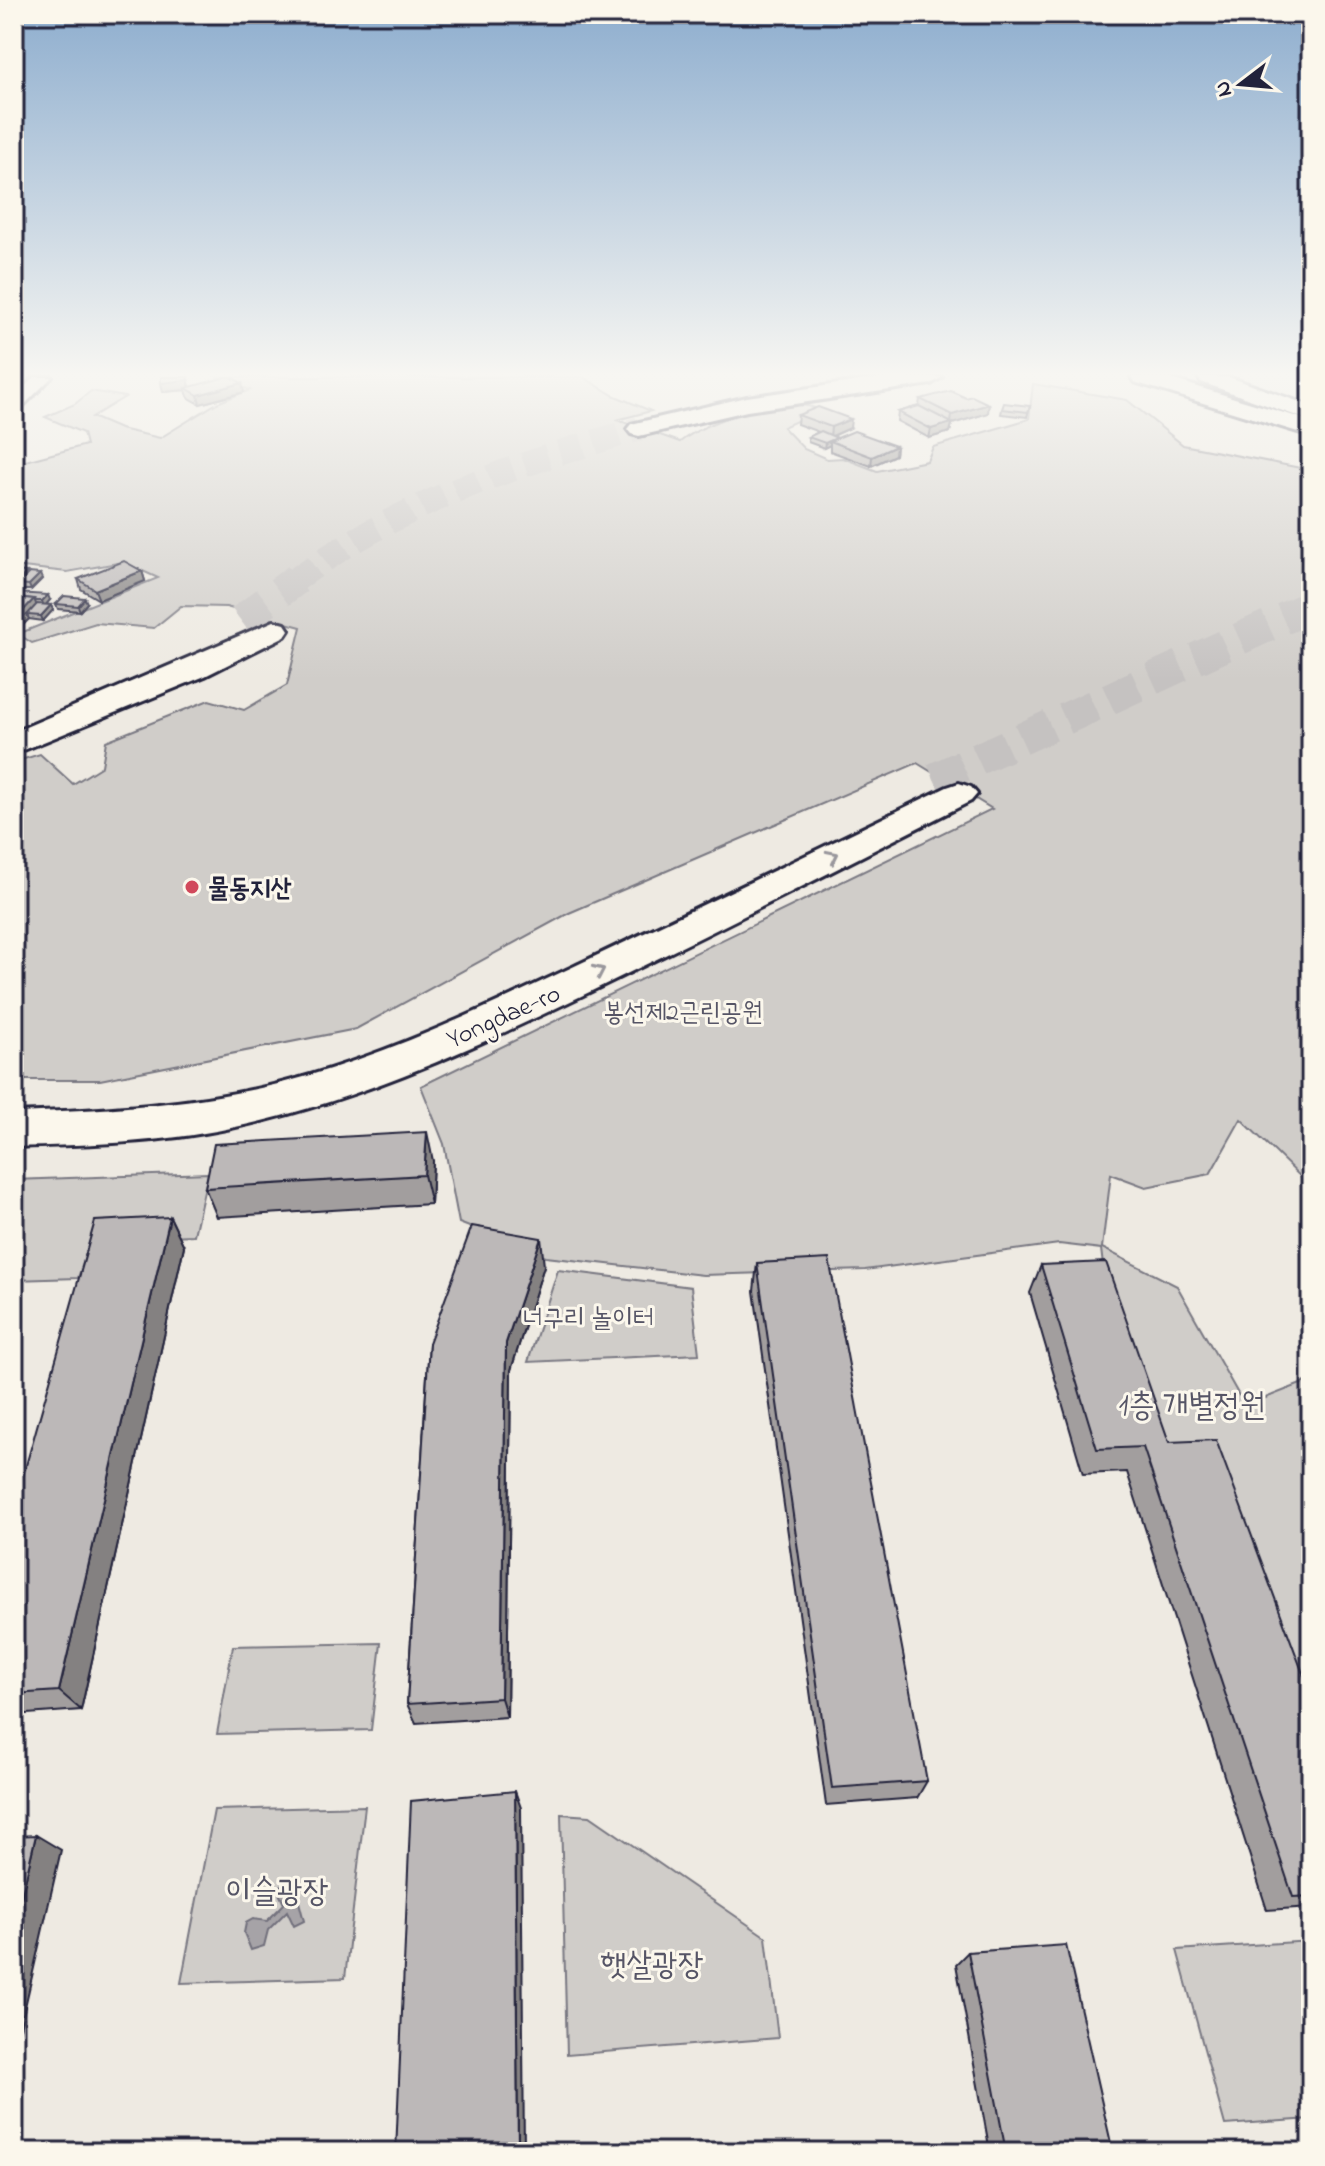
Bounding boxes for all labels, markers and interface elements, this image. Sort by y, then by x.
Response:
north arrow [1201,44,1281,124]
text: N [1207,77,1242,100]
one-way arrow [825,850,839,866]
place label: 물동지산 [208,871,292,909]
marker: 물동지산 [183,878,201,896]
one-way arrow [591,965,606,981]
street label: Yongdae-ro [441,976,567,1060]
park label: 봉선제2근린공원 [603,995,763,1033]
park label: 너구리 놀이터 [522,1301,654,1339]
park label: 1층 개별정원 [1119,1384,1265,1431]
park label: 이슬광장 [226,1870,329,1917]
park label: 햇살광장 [601,1943,704,1990]

